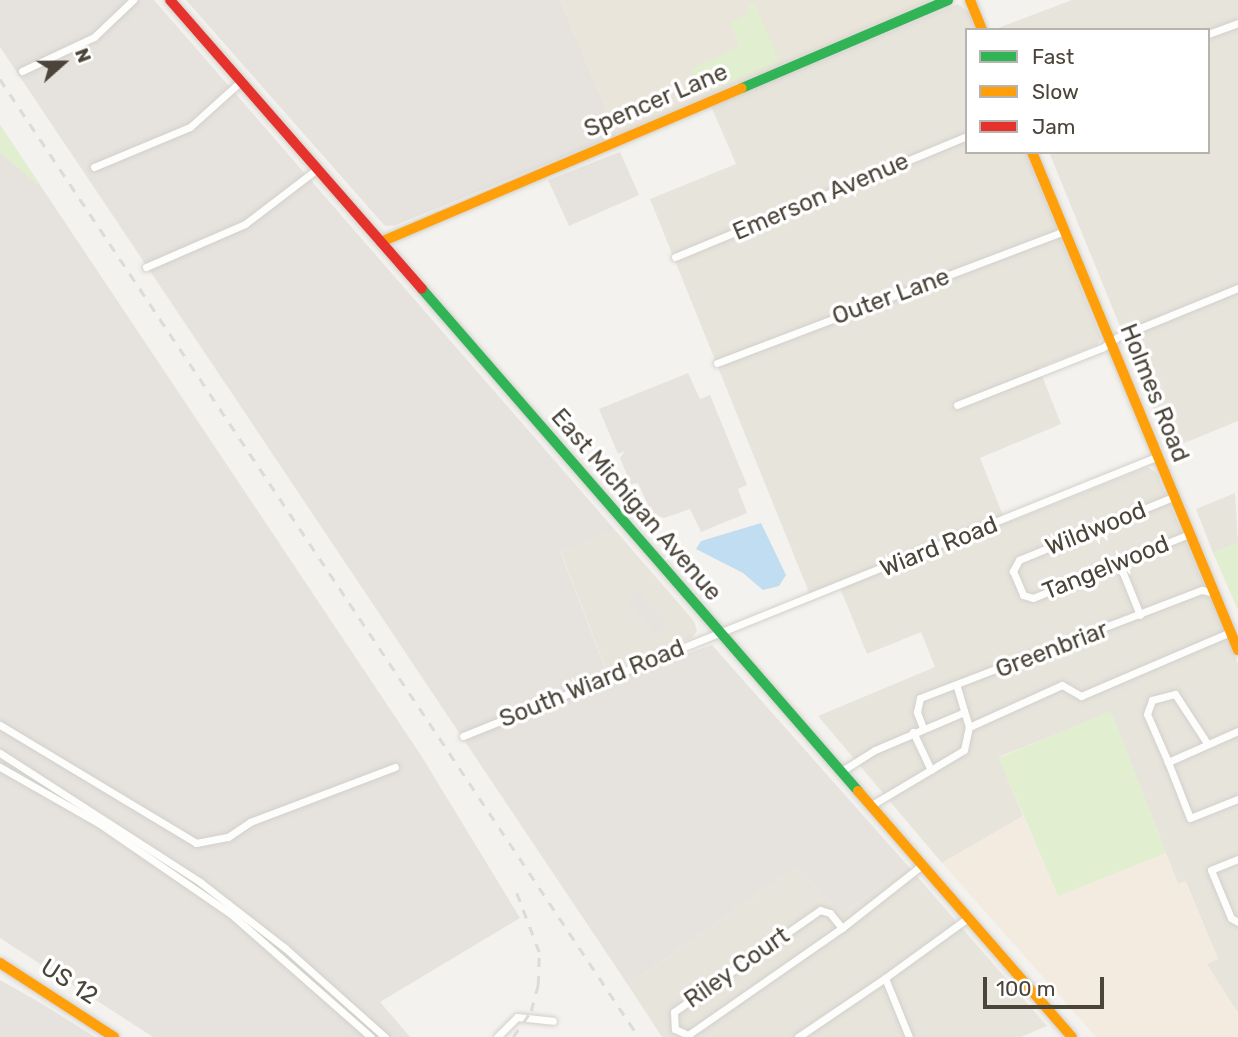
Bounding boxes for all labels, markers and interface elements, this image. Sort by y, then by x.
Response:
north arrow [28,28,98,98]
legend [965,28,1210,154]
text: Fast [1032,44,1074,69]
text: N [70,45,96,66]
street label: Spencer Lane [580,58,732,144]
text: Slow [1032,79,1079,104]
text: Jam [1032,114,1076,139]
street label: Emerson Avenue [728,147,914,247]
street label: Outer Lane [828,262,954,332]
street label: Holmes Road [1113,320,1195,466]
street label: East Michigan Avenue [544,403,728,607]
street label: Wildwood [1042,496,1150,562]
street label: Wiard Road [876,510,1002,584]
street label: Tangelwood [1039,530,1173,606]
street label: Greenbriar [992,615,1112,685]
street label: South Wiard Road [495,634,689,734]
street label: Riley Court [679,921,795,1015]
street label: US 12 [35,953,103,1011]
scale bar [986,964,1107,1008]
text: 100 m [996,976,1055,1001]

